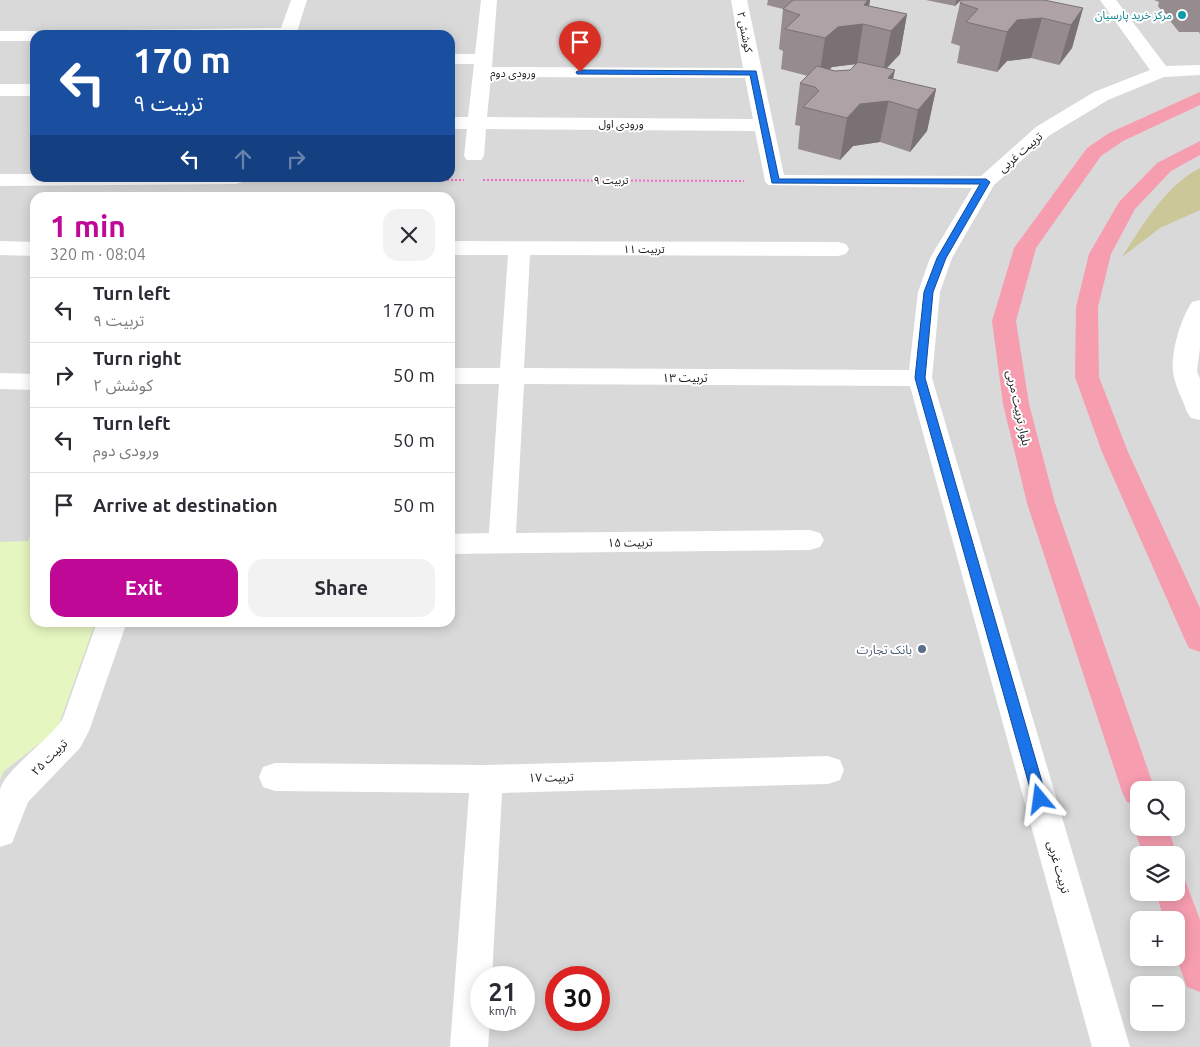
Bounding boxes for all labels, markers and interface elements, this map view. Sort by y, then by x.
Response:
place label: مرکز خرید پارسیان [1095,9,1172,23]
marker: مرکز خرید پارسیان [1176,9,1188,21]
street label: کوشش ۲ [734,11,755,54]
pin [559,21,601,72]
icon: arrive [566,28,594,56]
text: 170 m [133,40,231,80]
icon: left [50,50,115,115]
street label: ورودی دوم [490,67,536,81]
text: تربیت ۹ [133,90,203,115]
street label: ورودی اول [598,118,644,131]
street label: تربیت غربی [995,129,1046,175]
icon: left [176,145,204,173]
icon: ahead [229,145,257,173]
icon: right [282,145,310,173]
street label: تربیت ۹ [593,174,629,187]
text: 1 min [50,209,126,243]
button: close [383,209,435,261]
street label: تربیت ۱۱ [623,243,665,256]
text: 320 m · 08:04 [50,245,146,263]
text: Turn left [93,282,171,304]
icon: left [50,296,78,324]
text: 170 m [382,299,435,321]
text: تربیت ۹ [93,311,144,329]
text: Turn right [93,347,181,369]
icon: right [50,361,78,389]
text: 50 m [393,364,435,386]
street label: بلوار تربیت مربی [1004,369,1033,447]
street label: تربیت ۱۳ [662,371,708,385]
text: کوشش ۲ [93,376,153,394]
text: Turn left [93,412,171,434]
icon: left [50,426,78,454]
text: 50 m [393,429,435,451]
text: ورودی دوم [93,441,159,459]
icon: arrive [50,491,78,519]
text: Arrive at destination [93,494,278,516]
text: 50 m [393,494,435,516]
street label: تربیت ۱۵ [607,535,653,550]
button: Exit [50,559,238,617]
button: Share [248,559,435,617]
place label: بانک تجارت [857,643,912,657]
marker: بانک تجارت [916,643,928,655]
street label: تربیت ۲۵ [28,736,71,778]
street label: تربیت ۱۷ [528,770,574,785]
position arrow [1013,772,1065,824]
map controls [1130,781,1185,1031]
button: search [1130,781,1185,836]
street label: تربیت غربی [1044,839,1073,896]
button: layers [1130,846,1185,901]
button: + [1130,911,1185,966]
speed limit sign: 30 [545,966,610,1031]
button: − [1130,976,1185,1031]
text: 21 [488,978,517,1006]
text: km/h [489,1004,516,1017]

